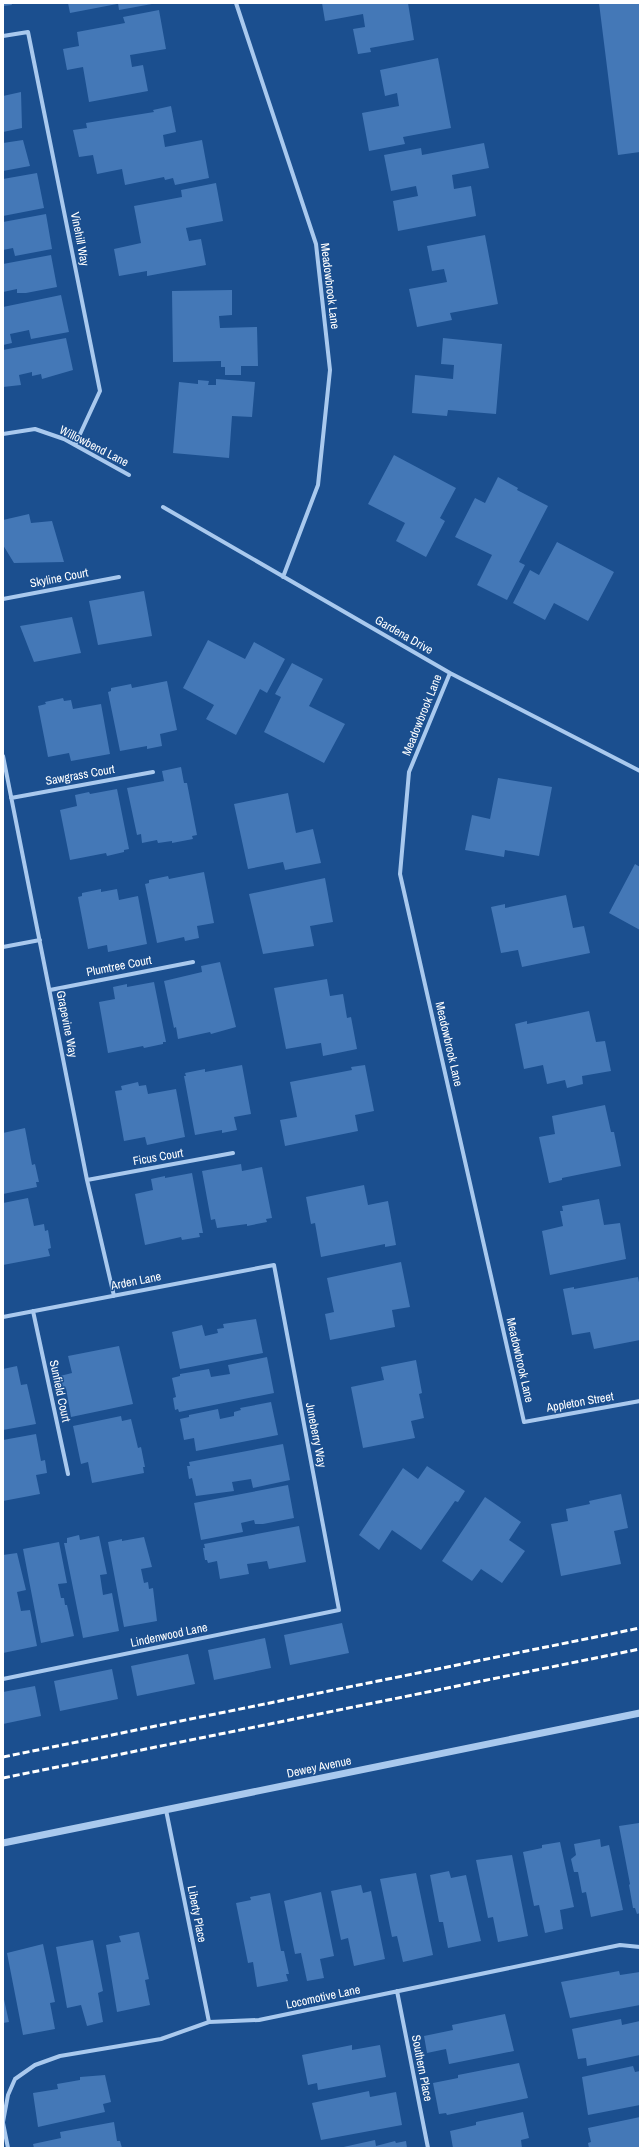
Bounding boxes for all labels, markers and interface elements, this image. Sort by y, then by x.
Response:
street label: Vinehill Way [67,211,93,267]
street label: Meadowbrook Lane [317,242,343,330]
street label: Willowbend Lane [57,422,131,470]
street label: Skyline Court [28,564,90,591]
street label: Gardena Drive [372,612,436,658]
street label: Meadowbrook Lane [398,672,446,758]
street label: Sawgrass Court [44,761,116,789]
street label: Plumtree Court [85,952,153,980]
street label: Grapevine Way [53,989,81,1059]
street label: Meadowbrook Lane [431,1000,467,1088]
street label: Ficus Court [132,1145,185,1169]
street label: Arden Lane [109,1268,163,1294]
street label: Meadowbrook Lane [502,1316,538,1404]
street label: Sunfield Court [46,1359,74,1424]
street label: Appleton Street [544,1388,615,1416]
street label: Juneberry Way [302,1401,330,1469]
street label: Lindenwood Lane [129,1619,209,1651]
street label: Dewey Avenue [285,1752,353,1782]
street label: Liberty Place [184,1884,210,1944]
street label: Locomotive Lane [284,1981,362,2013]
street label: Southern Place [408,2033,436,2103]

